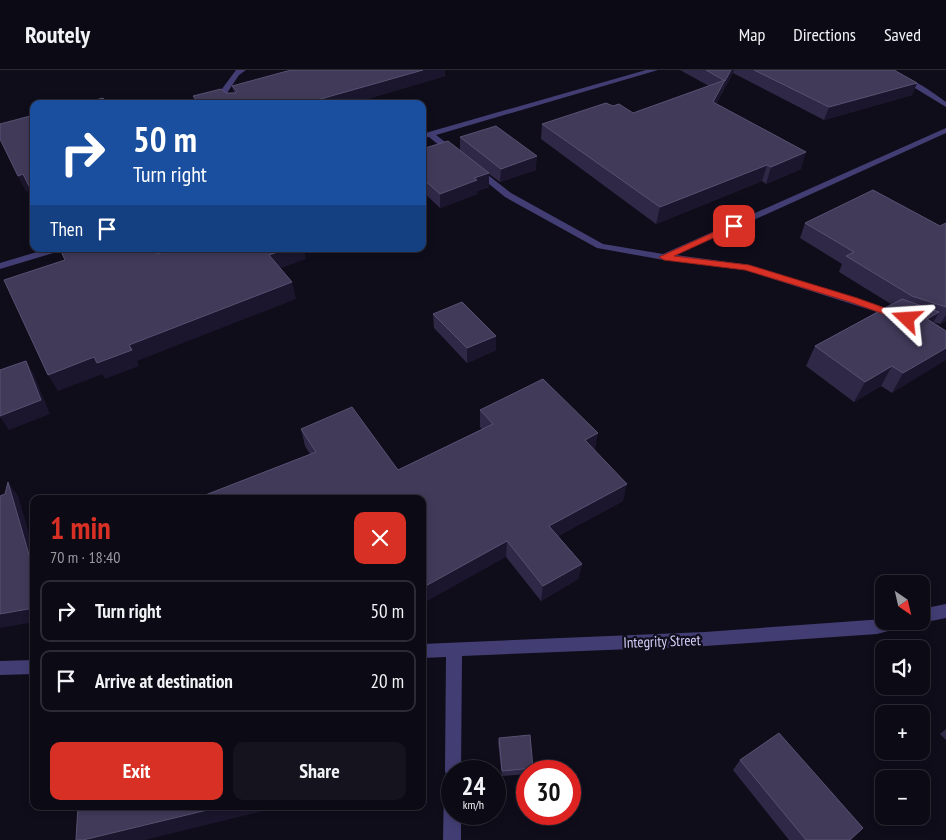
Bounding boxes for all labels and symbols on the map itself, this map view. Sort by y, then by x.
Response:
pin [713,205,755,247]
position arrow [880,292,932,344]
north arrow [875,575,930,630]
street label: Integrity Street [623,630,701,652]
speed limit sign: 30 [516,760,581,825]

